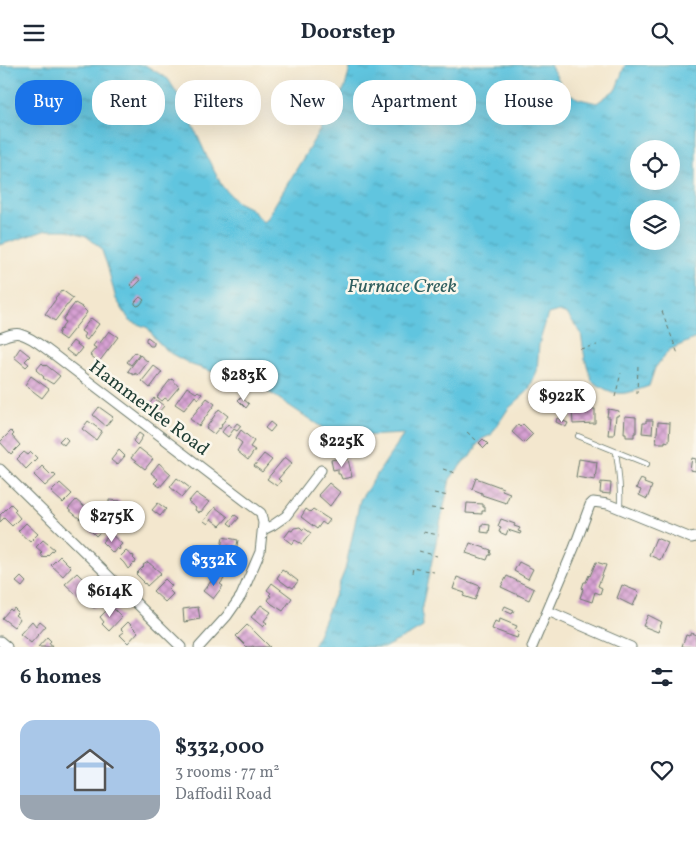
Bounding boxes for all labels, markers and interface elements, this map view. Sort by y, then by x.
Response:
text: Doorstep [301,17,395,48]
icon: menu [20,19,48,47]
icon: search [648,19,676,47]
chip: Buy [15,80,82,125]
chip: Rent [92,80,165,125]
chip: Filters [175,80,261,125]
chip: New [271,80,343,125]
chip: Apartment [353,80,476,125]
chip: House [486,80,571,125]
map controls [630,140,680,250]
button: locate [630,140,680,190]
button: layers [630,200,680,250]
water label: Furnace Creek [347,273,457,301]
street label: Hammerlee Road [83,355,214,463]
pin: $283K [209,359,279,402]
text: $283K [221,365,267,387]
pin: $922K [527,381,597,423]
text: $922K [539,386,585,408]
pin: $225K [307,425,377,468]
text: $225K [320,431,364,453]
pin: $275K [77,501,147,543]
text: $275K [90,506,134,528]
pin: $332K [179,545,249,587]
text: $332K [191,550,237,572]
pin: $614K [75,575,145,618]
text: $614K [87,581,133,603]
text: 6 homes [20,663,101,692]
icon: filters [648,663,676,691]
text: $332,000 [175,733,264,762]
icon: home [60,740,120,800]
icon: heart [648,756,676,784]
text: 3 rooms · 77 m² [175,762,279,784]
text: Daffodil Road [175,784,272,806]

